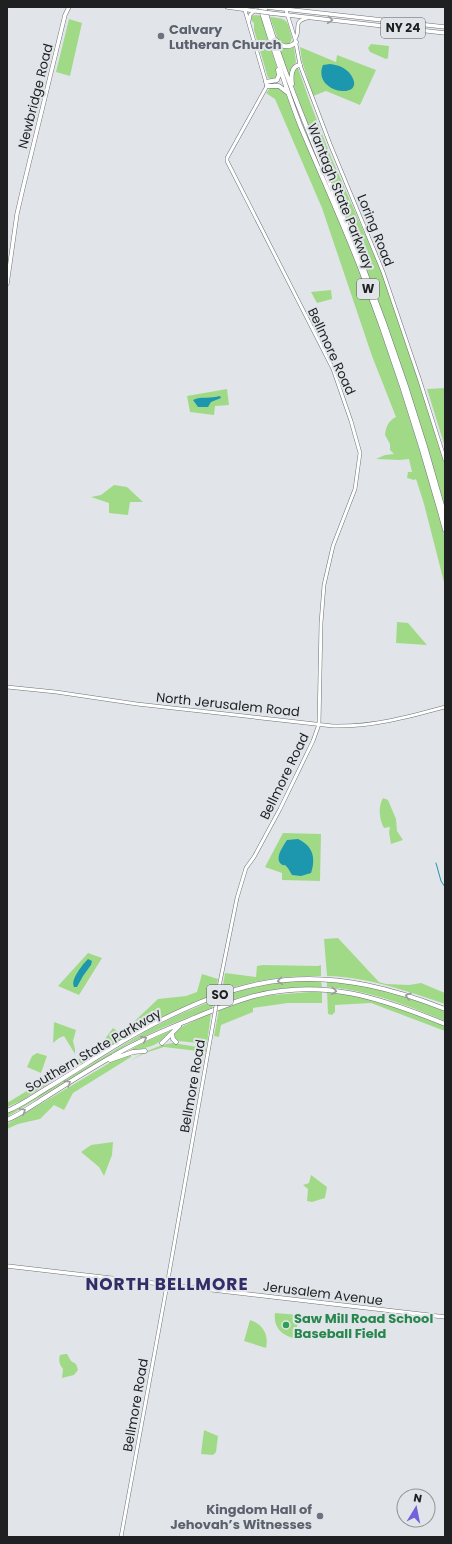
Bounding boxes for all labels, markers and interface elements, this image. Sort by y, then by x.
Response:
one-way arrow [327,15,333,24]
road number: NY 24 [381,18,425,38]
place label: Calvary Lutheran Church [169,20,282,54]
marker: Calvary Lutheran Church [156,31,166,41]
street label: Newbridge Road [13,42,58,151]
street label: Wantagh State Parkway [303,120,379,273]
street label: Loring Road [352,191,399,269]
road number: W [357,279,379,299]
street label: Bellmore Road [303,304,360,398]
street label: North Jerusalem Road [155,687,301,721]
street label: Bellmore Road [255,730,314,823]
one-way arrow [277,976,283,985]
road number: SO [207,985,233,1005]
one-way arrow [331,986,337,995]
one-way arrow [405,992,412,1001]
street label: Southern State Parkway [22,1003,165,1097]
one-way arrow [140,1036,148,1044]
street label: Bellmore Road [175,1038,210,1134]
one-way arrow [64,1081,71,1088]
one-way arrow [19,1109,26,1116]
district label: NORTH BELLMORE [85,1272,249,1296]
street label: Jerusalem Avenue [262,1277,384,1310]
place label: Saw Mill Road School Baseball Field [294,1309,433,1343]
marker: Saw Mill Road School Baseball Field [281,1320,291,1330]
street label: Bellmore Road [118,1357,153,1453]
north arrow [396,1488,436,1528]
text: N [412,1490,423,1507]
place label: Kingdom Hall of Jehovah’s Witnesses [170,1500,312,1534]
marker: Kingdom Hall of Jehovah’s Witnesses [315,1511,325,1521]

